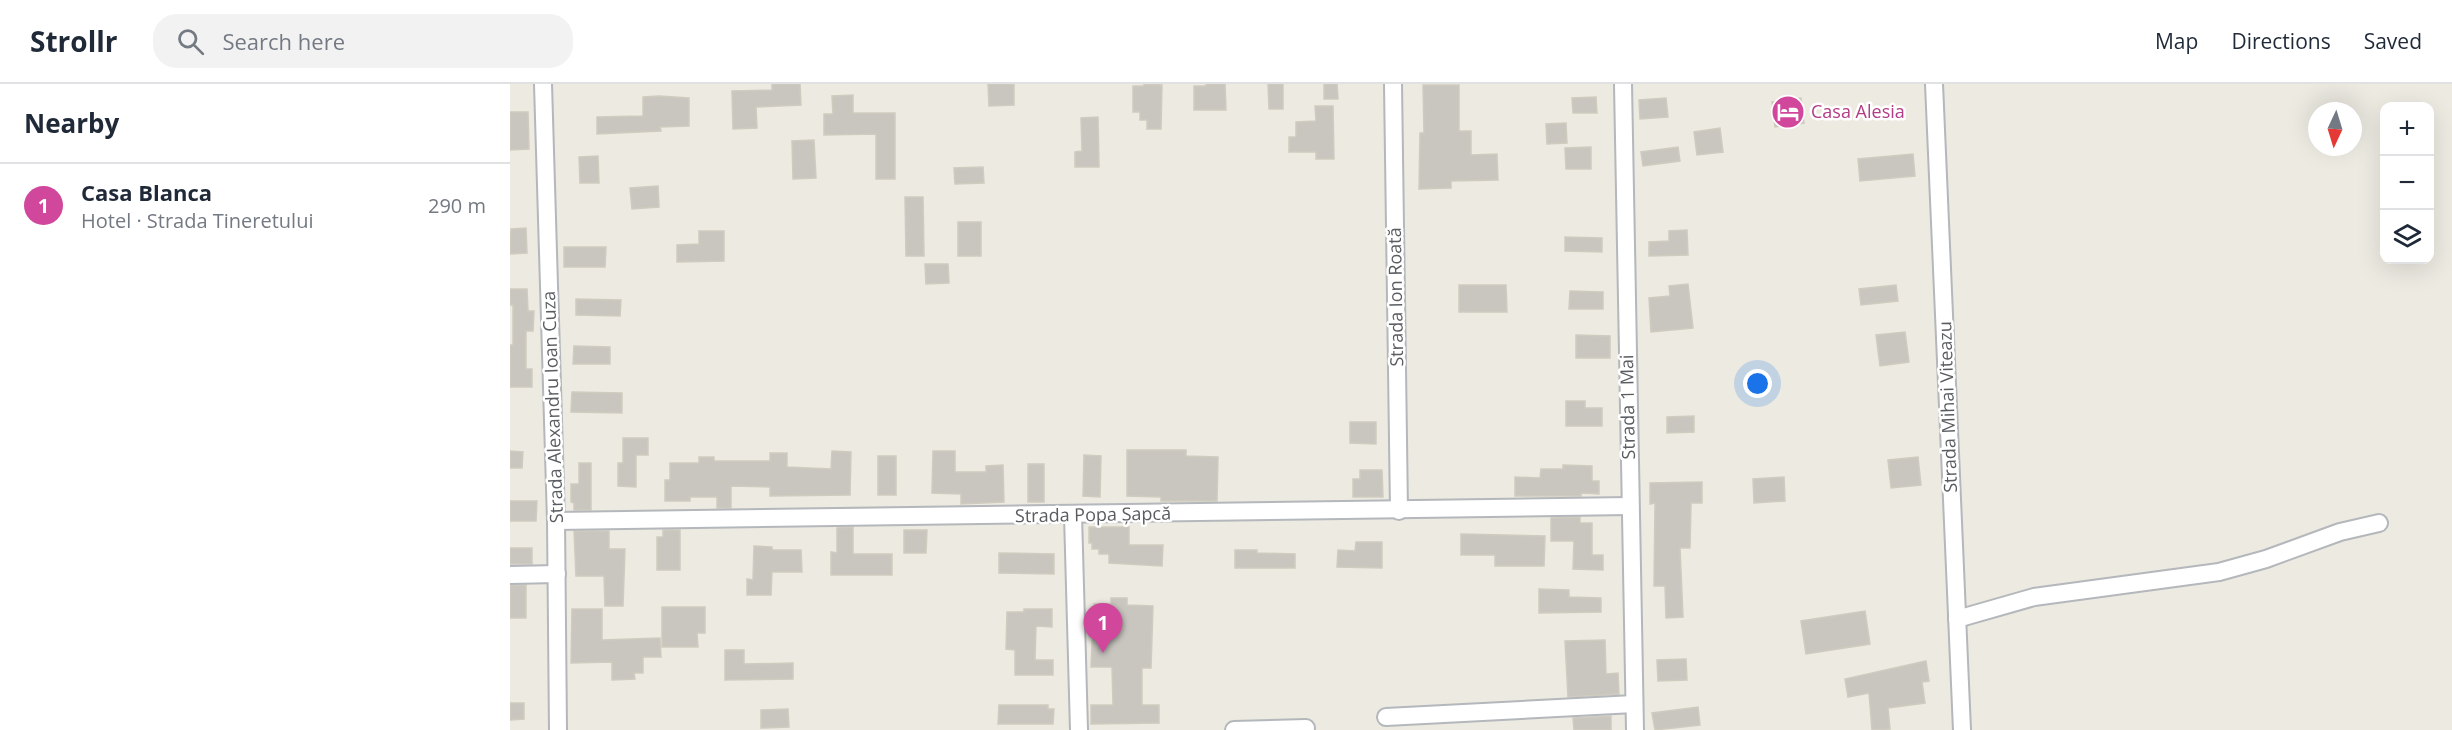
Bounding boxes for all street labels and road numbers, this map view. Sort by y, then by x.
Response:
street label: Strada Ion Roată [1382,227,1408,367]
street label: Strada Alexandru Ioan Cuza [536,291,568,524]
street label: Strada Mihai Viteazu [1932,321,1962,493]
street label: Strada 1 Mai [1614,354,1640,460]
street label: Strada Popa Șapcă [1015,501,1171,527]

